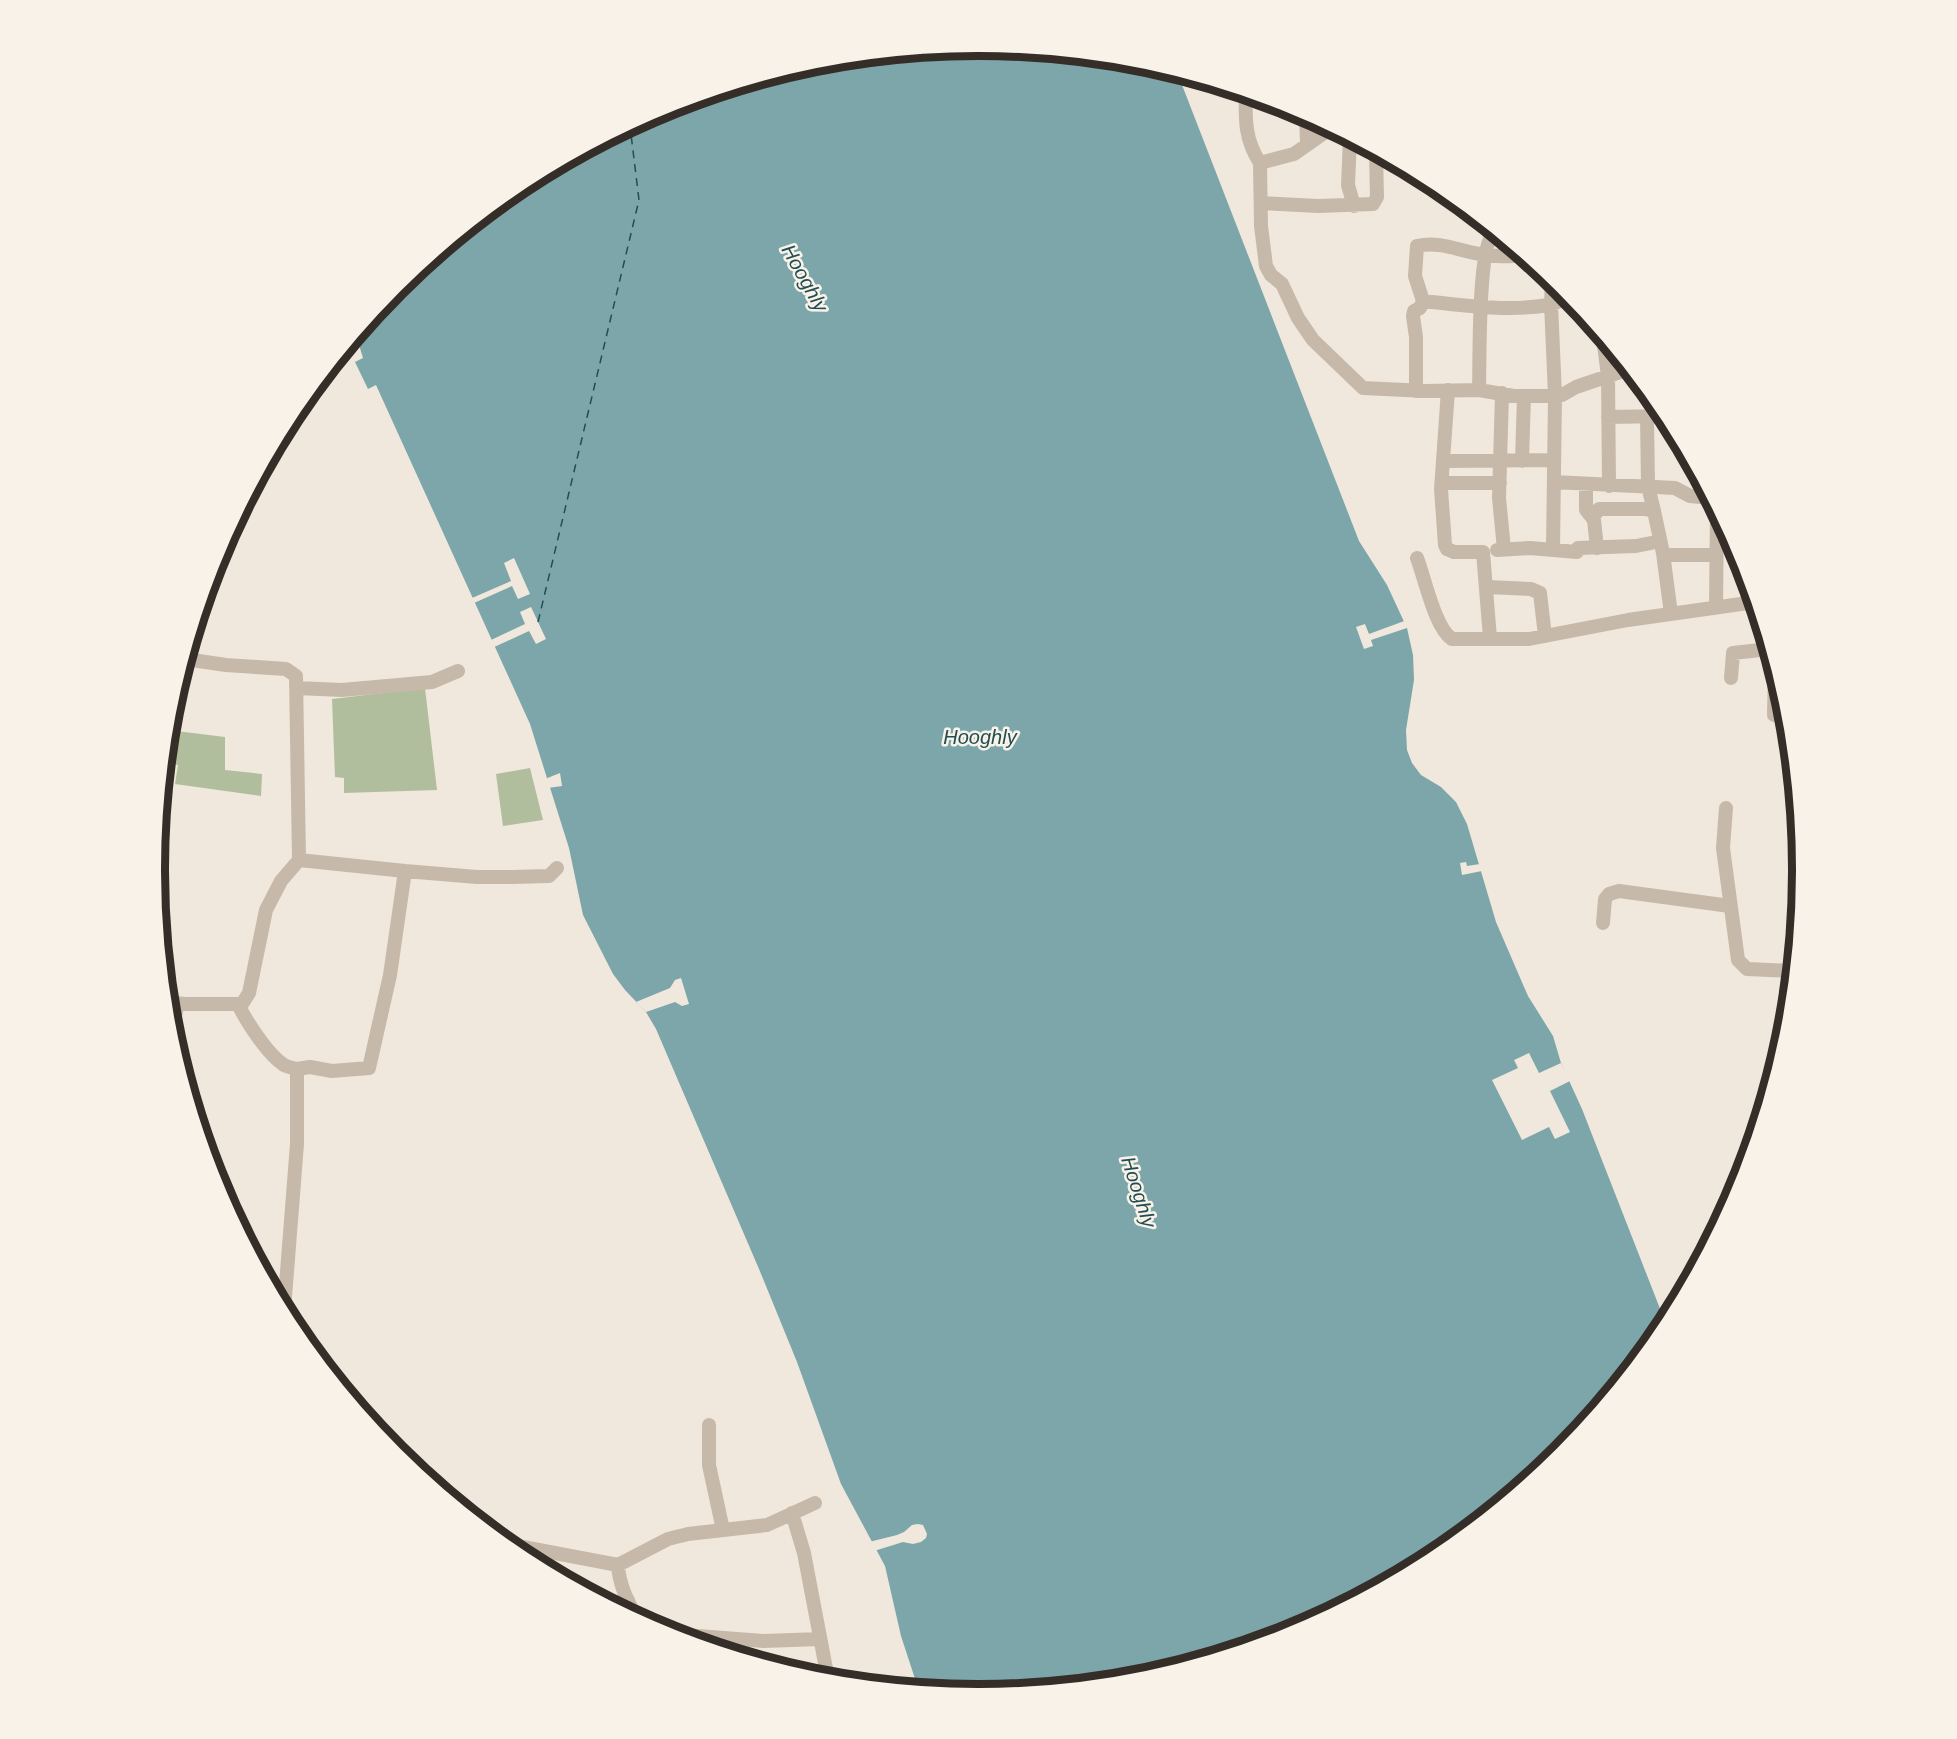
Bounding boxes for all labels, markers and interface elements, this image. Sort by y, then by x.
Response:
water label: Hooghly [778,241,833,316]
water label: Hooghly [943,726,1018,748]
water label: Hooghly [1117,1154,1161,1231]

